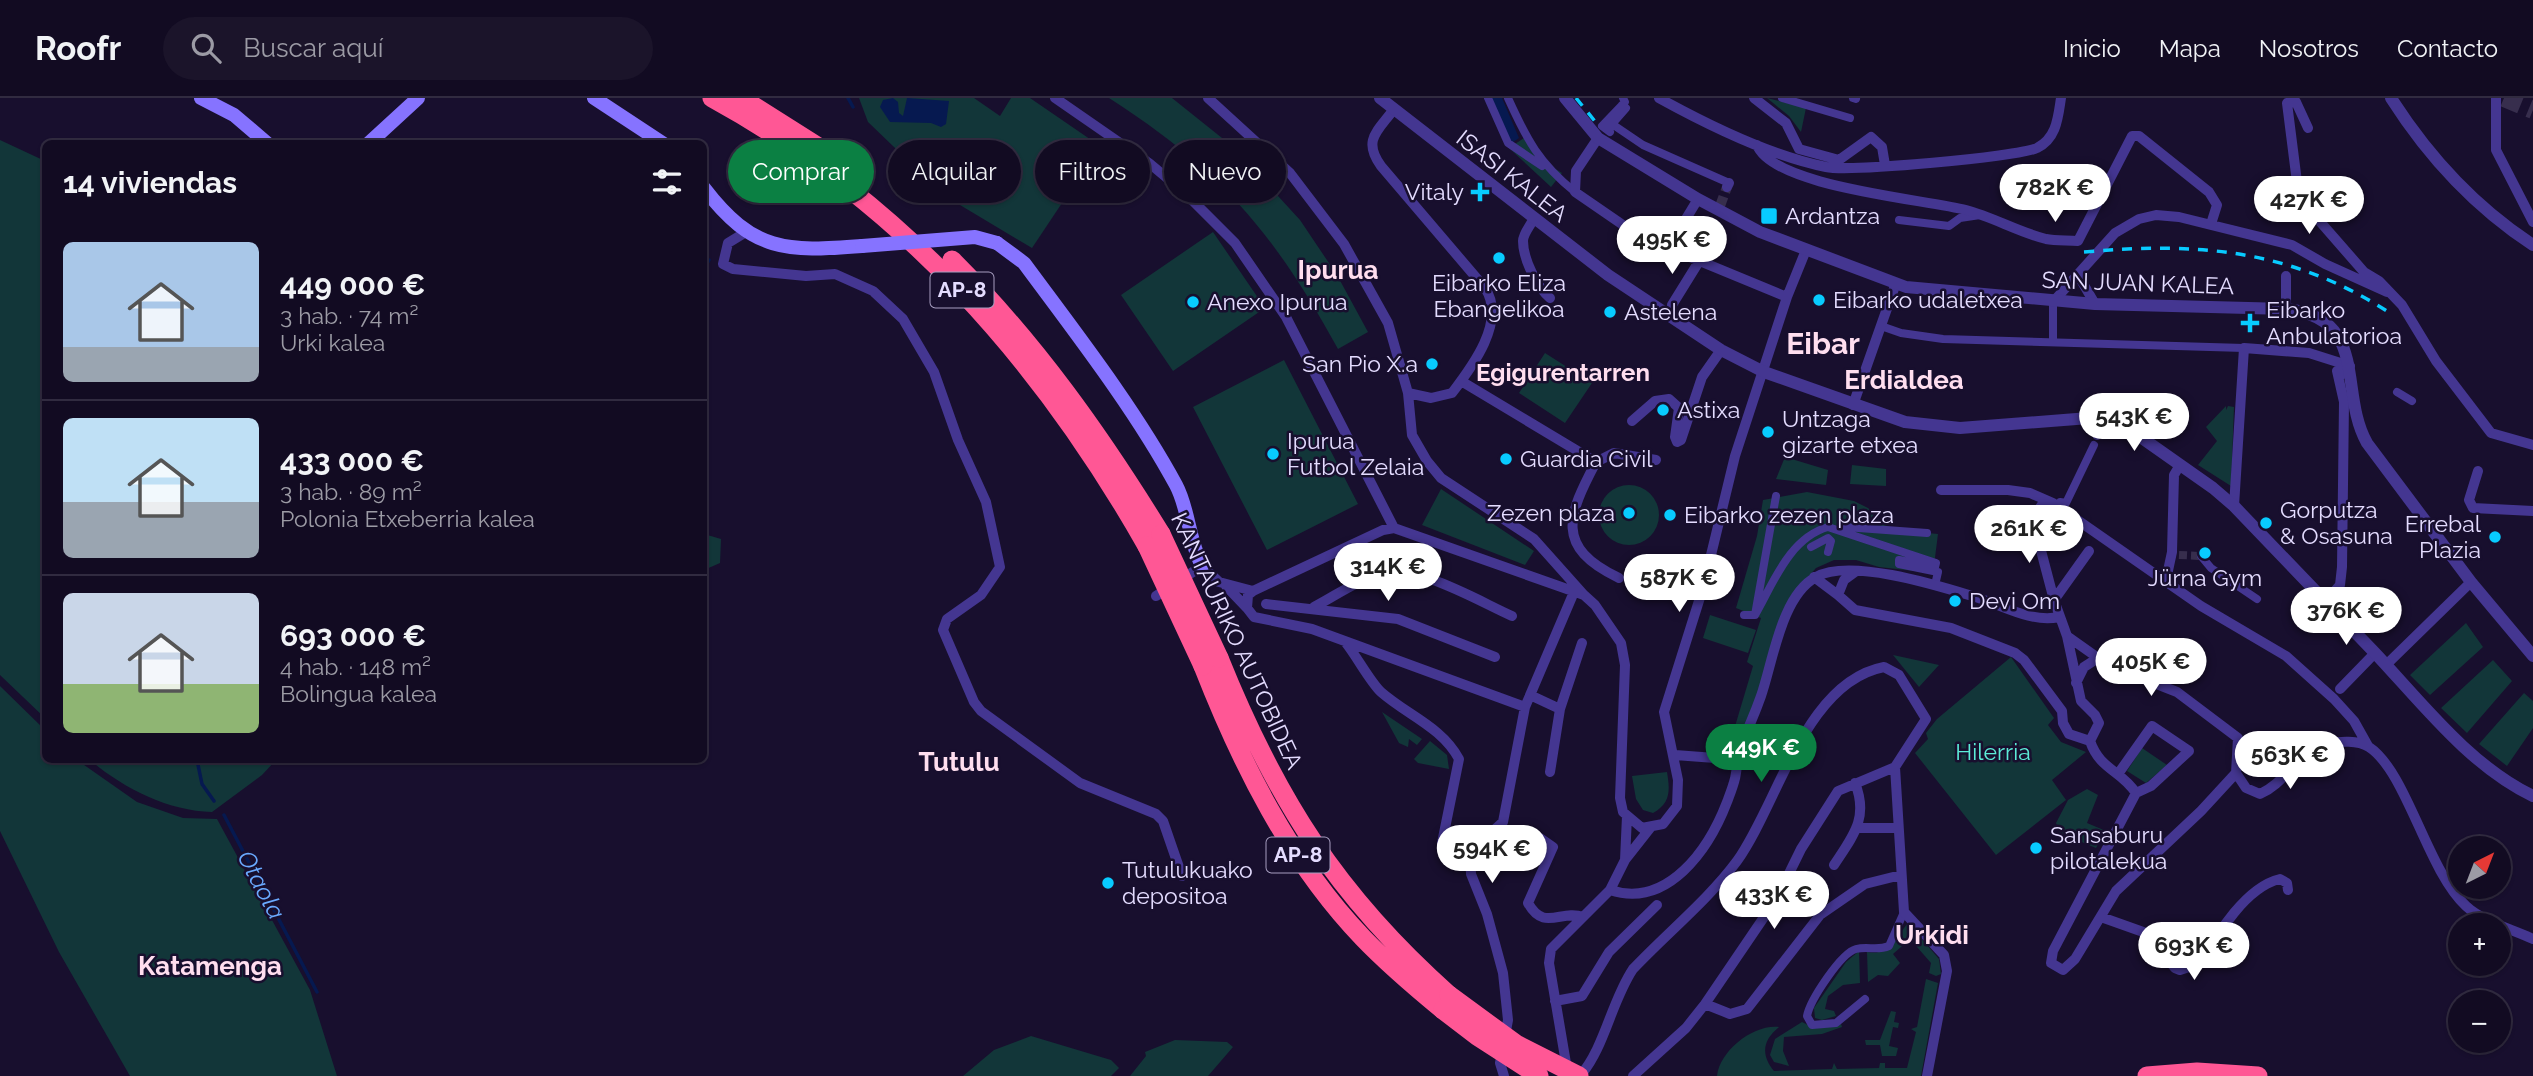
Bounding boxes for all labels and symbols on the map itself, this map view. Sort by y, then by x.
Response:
street label: ISASI KALEA [1451,124,1574,228]
pin: 782K € [1998,164,2112,224]
pin: 427K € [2252,176,2366,236]
place label: Vitaly [1405,178,1464,205]
marker: Vitaly [1470,182,1490,202]
place label: Ardantza [1785,202,1880,229]
marker: Ardantza [1759,206,1779,226]
pin: 495K € [1615,216,1729,276]
marker: Eibarko Eliza Ebangelikoa [1491,250,1507,266]
district label: Ipurua [1297,255,1379,285]
street label: SAN JUAN KALEA [2041,266,2235,299]
place label: Eibarko Eliza Ebangelikoa [1432,269,1566,322]
road number: AP-8 [930,272,993,308]
place label: Eibarko udaletxea [1833,286,2023,313]
place label: Anexo Ipurua [1207,288,1347,315]
marker: Eibarko udaletxea [1811,292,1827,308]
marker: Anexo Ipurua [1185,294,1201,310]
place label: Eibarko Anbulatorioa [2266,296,2402,349]
place label: Astelena [1624,298,1717,325]
marker: Astelena [1602,304,1618,320]
marker: Eibarko Anbulatorioa [2240,313,2260,333]
district label: Eibar [1786,326,1860,361]
place label: San Pio X.a [1302,350,1418,377]
marker: San Pio X.a [1424,356,1440,372]
district label: Egigurentarren [1476,358,1650,387]
district label: Erdialdea [1844,365,1964,395]
pin: 543K € [2077,394,2191,453]
place label: Astixa [1677,396,1740,423]
marker: Astixa [1655,402,1671,418]
place label: Untzaga gizarte etxea [1782,405,1918,458]
marker: Untzaga gizarte etxea [1760,424,1776,440]
place label: Ipurua Futbol Zelaia [1287,427,1424,480]
place label: Guardia Civil [1520,445,1653,472]
marker: Ipurua Futbol Zelaia [1265,446,1281,462]
marker: Guardia Civil [1498,451,1514,467]
place label: Gorputza & Osasuna [2280,496,2393,549]
place label: Zezen plaza [1487,499,1615,526]
place label: Eibarko zezen plaza [1684,501,1894,528]
marker: Zezen plaza [1621,505,1637,521]
pin: 261K € [1972,505,2086,565]
marker: Eibarko zezen plaza [1662,507,1678,523]
street label: KANTAURIKO AUTOBIDEA [1166,508,1309,774]
place label: Errebal Plazia [2405,510,2482,563]
marker: Gorputza & Osasuna [2258,515,2274,531]
marker: Errebal Plazia [2487,529,2503,545]
pin: 314K € [1331,544,1445,603]
marker: Jürna Gym [2197,545,2213,561]
pin: 587K € [1622,554,1736,614]
place label: Jürna Gym [2148,564,2262,591]
place label: Devi Om [1969,587,2060,614]
pin: 376K € [2289,588,2403,647]
marker: Devi Om [1947,593,1963,609]
pin: 405K € [2094,638,2208,698]
pin: 449K € [1704,724,1818,784]
pin: 563K € [2233,732,2347,791]
park label: Hilerria [1955,738,2031,765]
district label: Tutulu [919,747,999,777]
place label: Sansaburu pilotalekua [2050,821,2167,874]
pin: 594K € [1435,826,1549,885]
north arrow [2448,836,2511,900]
road number: AP-8 [1266,838,1330,872]
marker: Sansaburu pilotalekua [2028,840,2044,856]
water label: Otaola [231,846,292,924]
place label: Tutulukuako depositoa [1122,856,1253,909]
pin: 433K € [1717,872,1831,931]
marker: Tutulukuako depositoa [1100,875,1116,891]
district label: Urkidi [1895,920,1969,950]
pin: 693K € [2137,922,2251,982]
district label: Katamenga [138,951,282,981]

